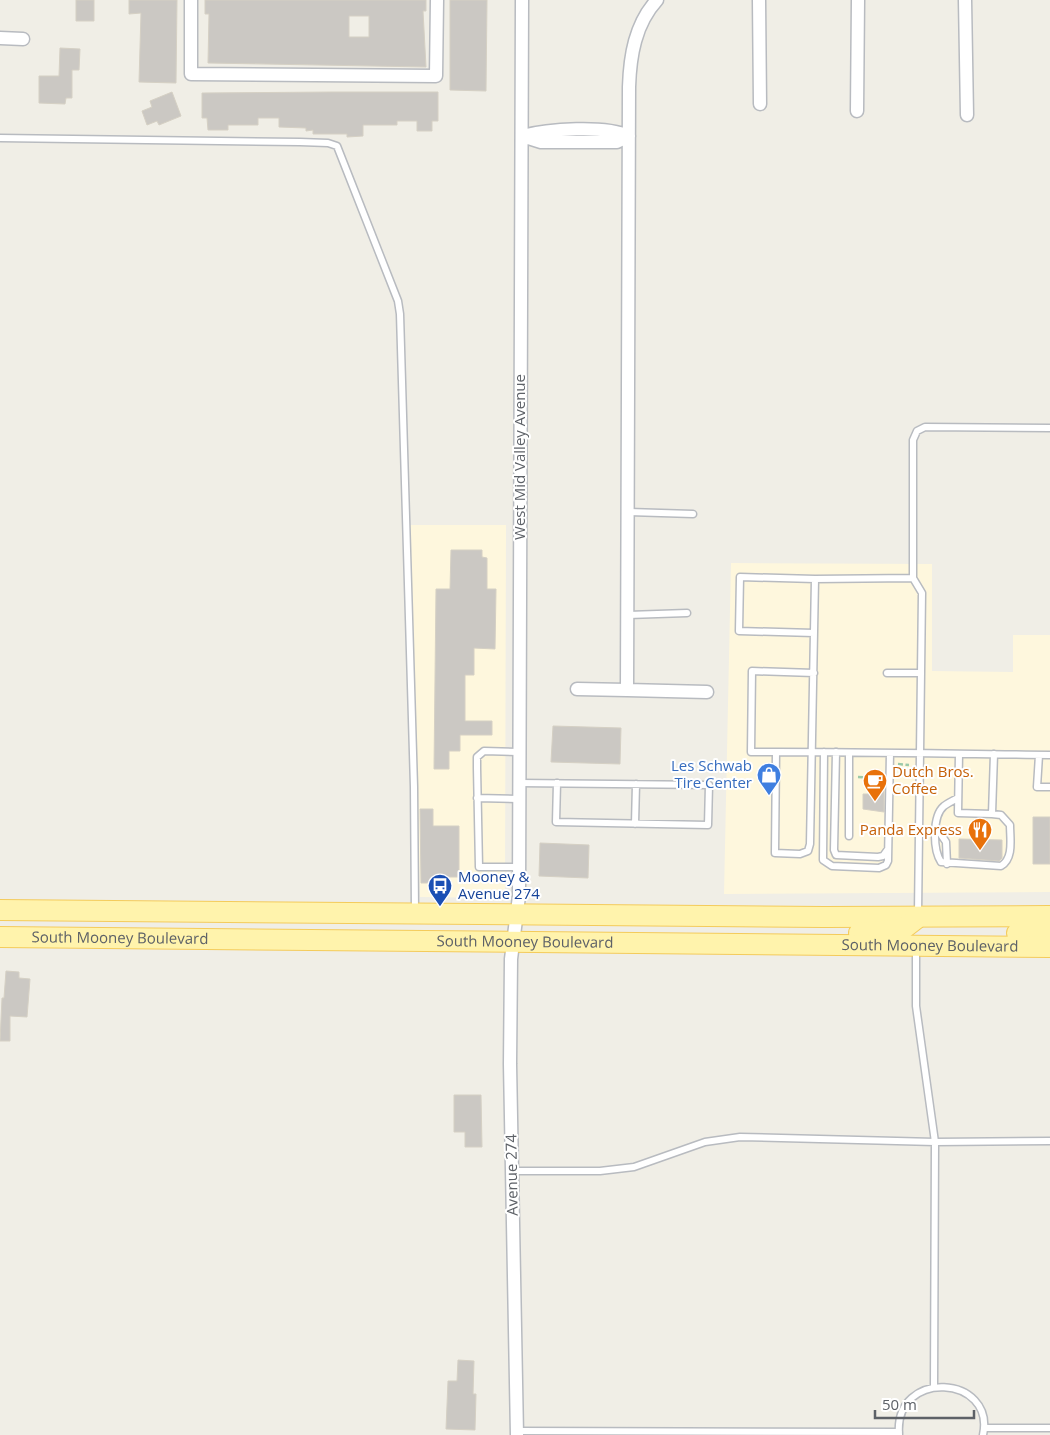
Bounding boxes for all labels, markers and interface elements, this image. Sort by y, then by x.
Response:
street label: West Mid Valley Avenue [509,374,529,540]
place label: Les Schwab Tire Center [671,755,752,792]
place label: Dutch Bros. Coffee [892,761,974,798]
shop icon: Les Schwab Tire Center [756,762,782,796]
cafe icon: Dutch Bros. Coffee [862,768,888,802]
restaurant icon: Panda Express [967,817,993,851]
place label: Panda Express [860,819,962,839]
place label: Mooney & Avenue 274 [458,866,540,903]
bus stop icon: Mooney & Avenue 274 [427,873,453,907]
street label: South Mooney Boulevard [31,926,209,948]
street label: South Mooney Boulevard [436,930,614,952]
street label: South Mooney Boulevard [841,934,1019,956]
street label: Avenue 274 [500,1134,522,1216]
scale bar [875,1388,974,1420]
text: 50 m [882,1394,917,1414]

